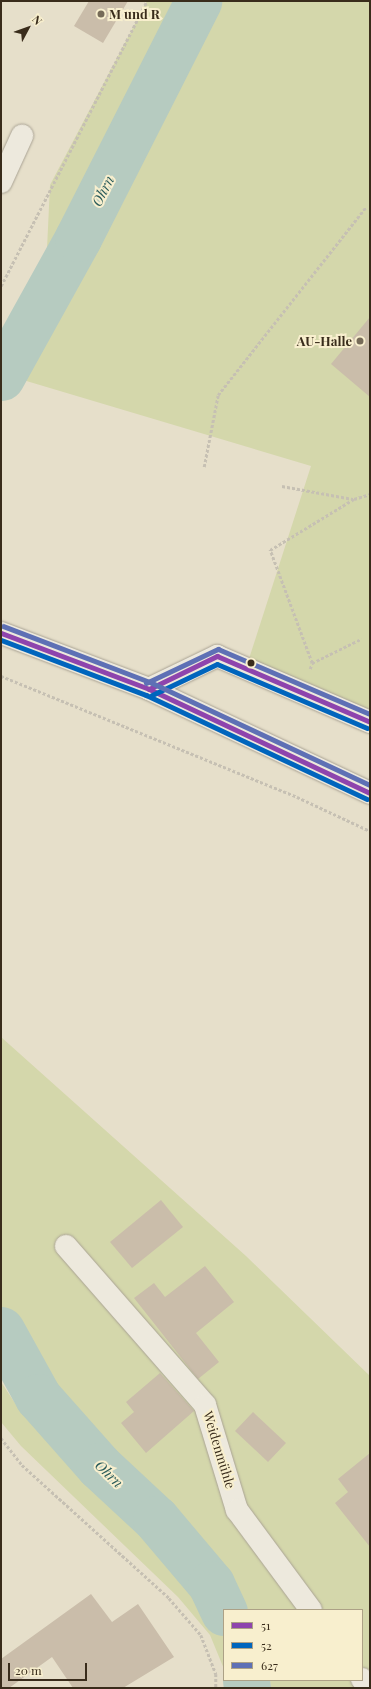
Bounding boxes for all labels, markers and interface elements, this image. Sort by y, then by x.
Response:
place label: M und R [109,6,160,22]
north arrow [8,8,48,48]
marker: M und R [96,9,106,19]
text: N [29,12,46,28]
water label: Ohrn [88,173,118,209]
place label: AU-Halle [297,333,352,349]
marker: AU-Halle [355,336,365,346]
unlabelled marker [246,658,256,668]
street label: Weidenmühle [200,1409,238,1491]
water label: Ohrn [92,1457,126,1491]
legend [223,1609,363,1681]
text: 51 [261,1617,270,1633]
text: 52 [261,1637,272,1653]
scale bar [10,1655,89,1681]
text: 627 [261,1657,278,1673]
text: 20 m [15,1662,42,1678]

